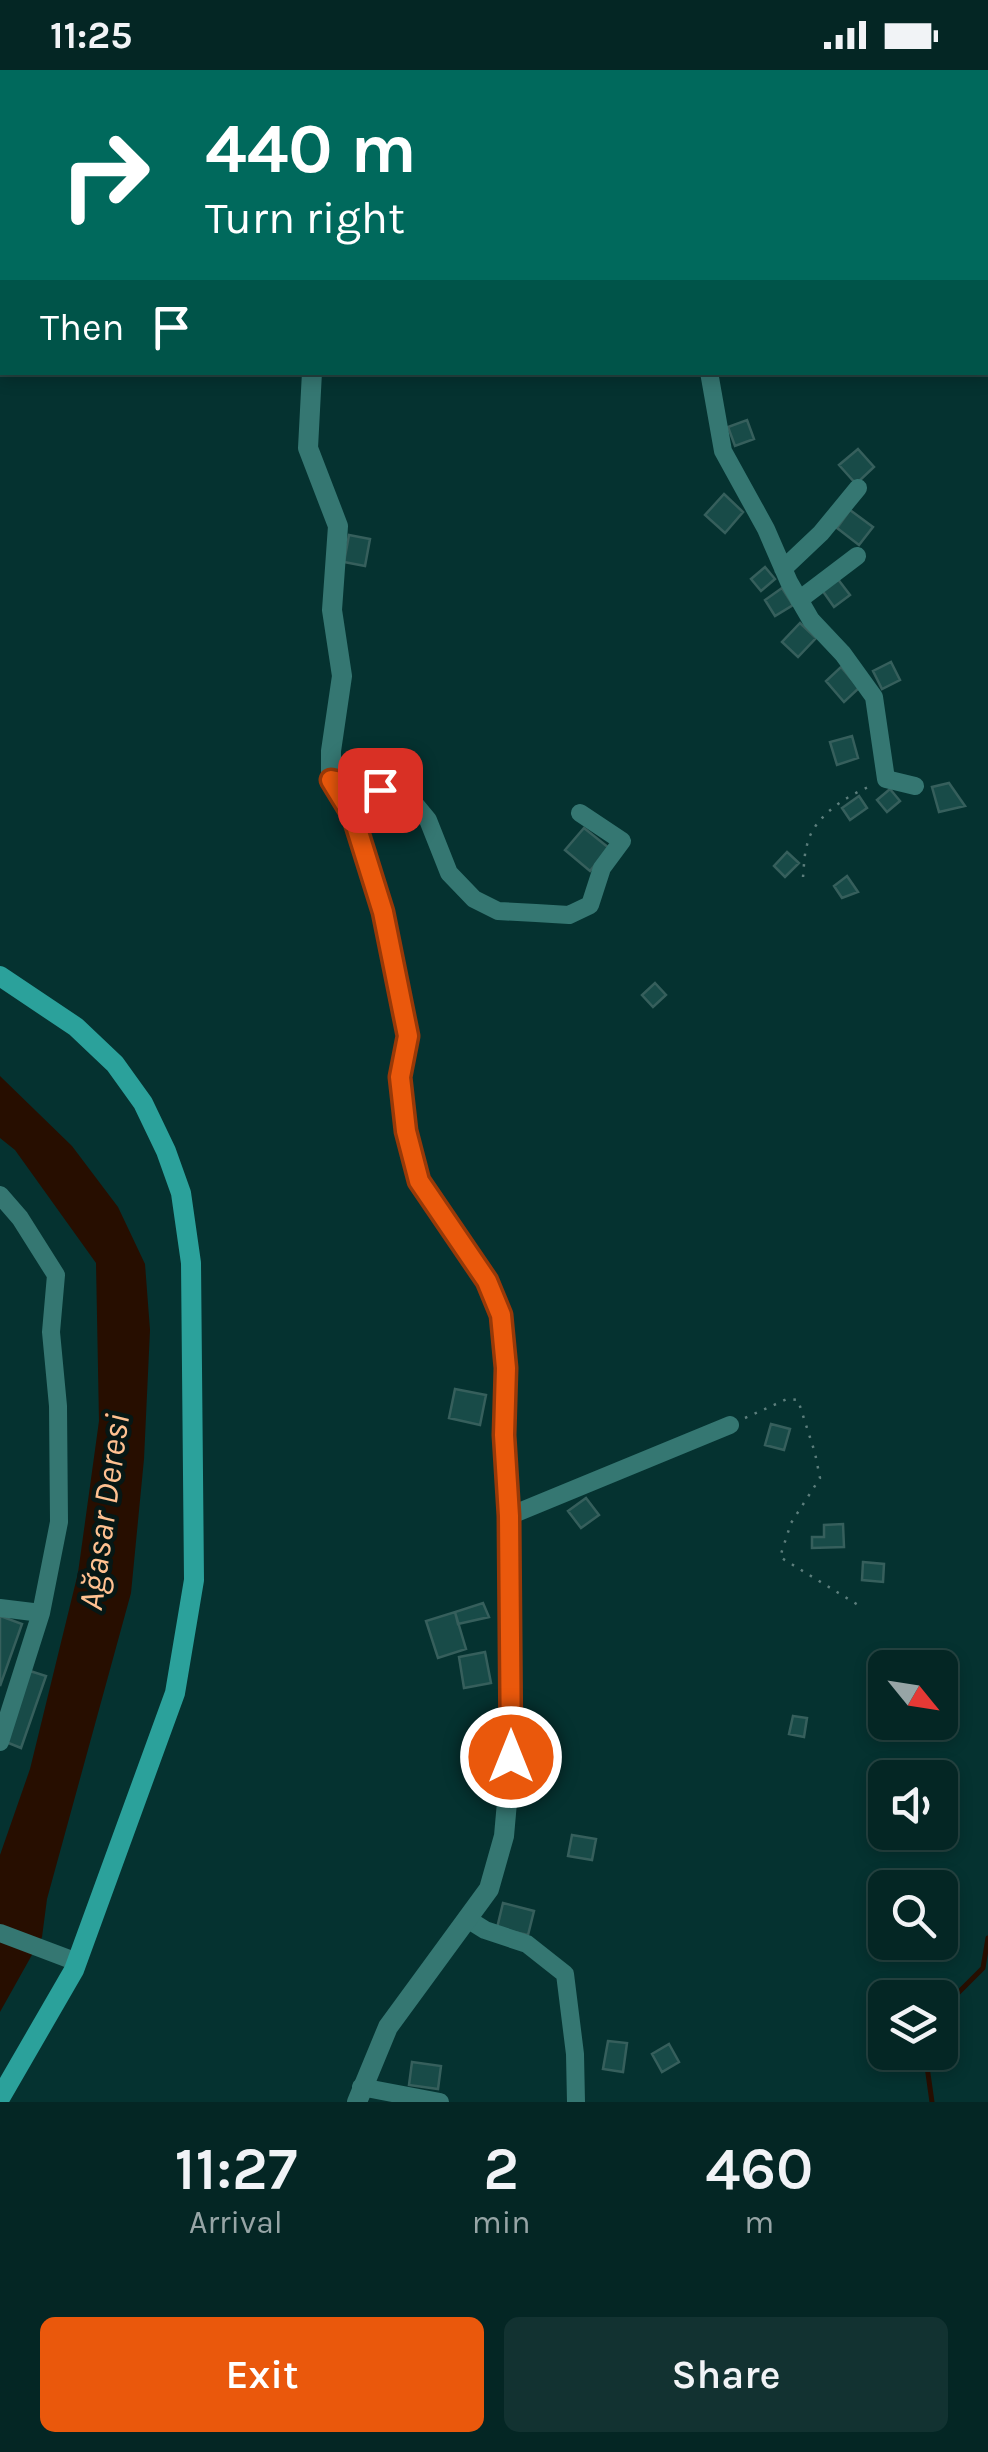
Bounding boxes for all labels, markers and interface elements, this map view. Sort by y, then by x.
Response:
text: 11:25 [50,13,132,58]
text: 440 m [205,108,417,190]
icon: right [40,110,170,240]
text: Turn right [205,192,405,244]
icon: arrive [144,300,199,355]
text: Then [40,305,124,350]
pin [338,748,423,833]
icon: arrive [353,763,408,818]
water label: Ağasar Deresi [70,1411,138,1613]
north arrow [868,1650,958,1740]
map controls [868,1650,958,2070]
position arrow [459,1705,563,1809]
button: sound [868,1760,958,1850]
button: search [868,1870,958,1960]
button: layers [868,1980,958,2070]
text: 11:27 [175,2134,297,2204]
text: 2 [483,2134,519,2204]
text: 460 [705,2134,813,2204]
text: Arrival [189,2204,283,2241]
text: min [472,2204,531,2241]
text: m [744,2204,774,2241]
button: Exit [40,2317,484,2432]
button: Share [504,2317,948,2432]

